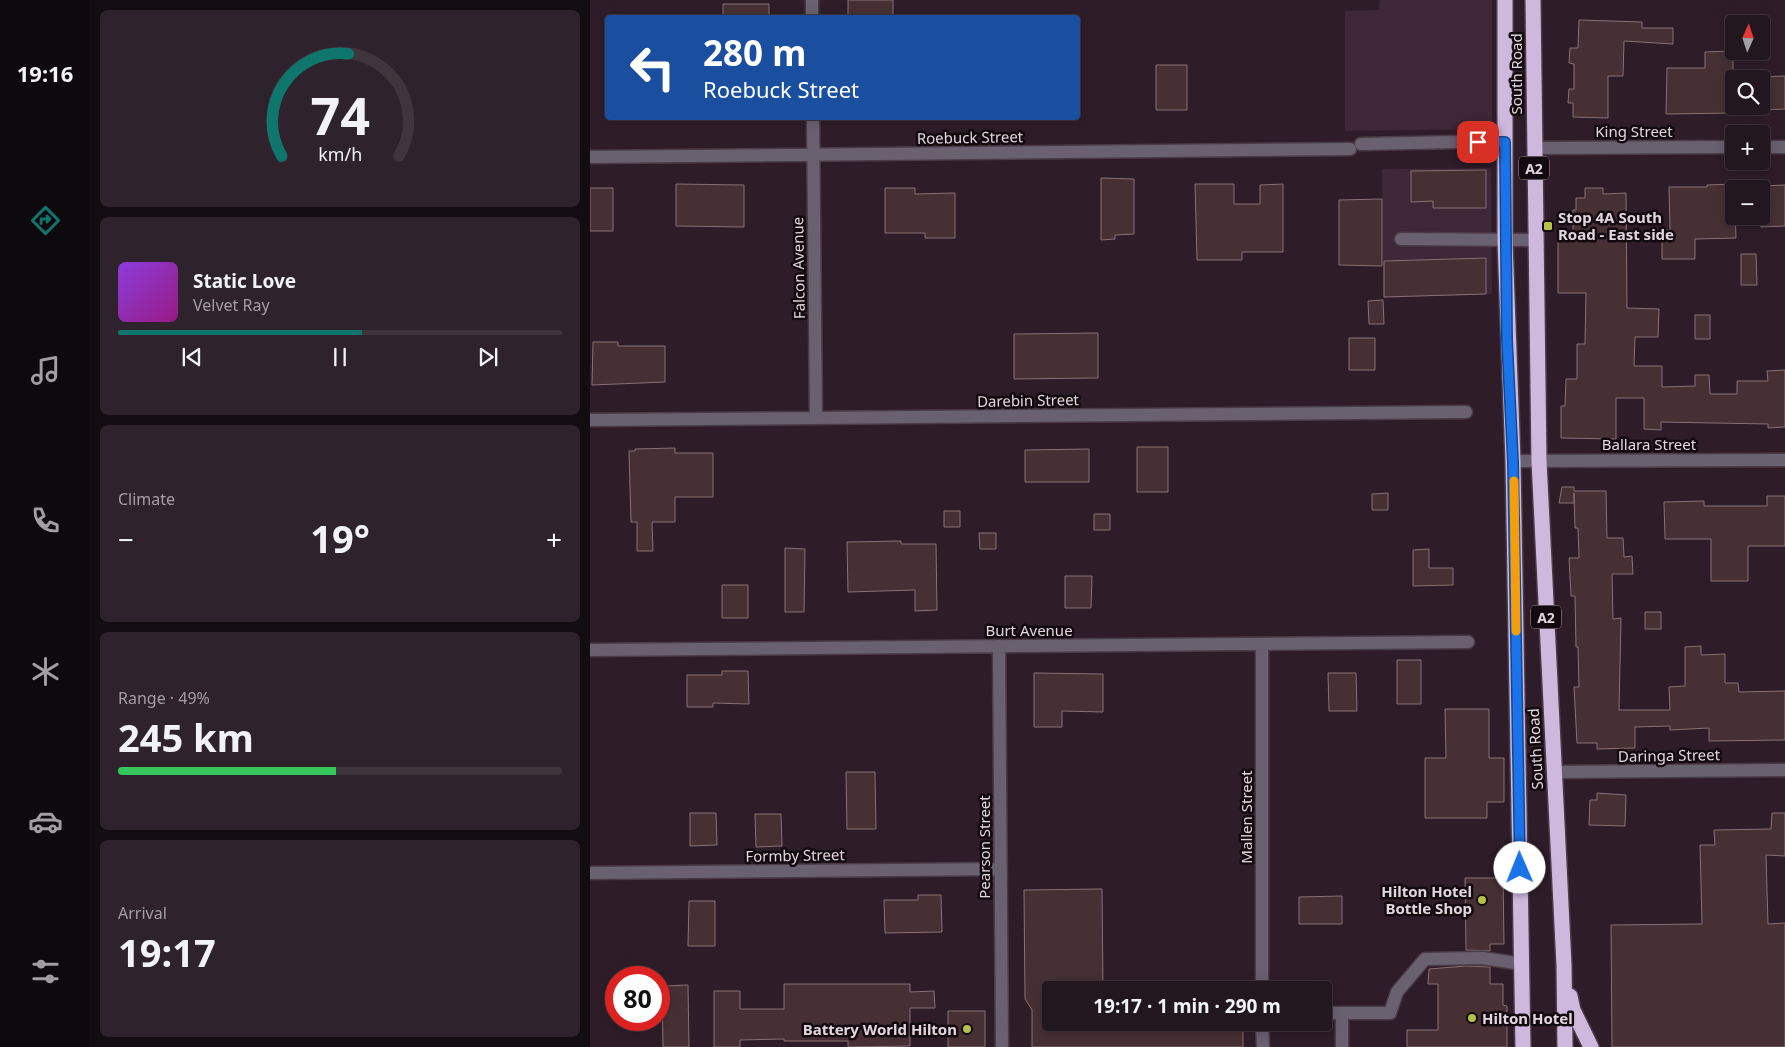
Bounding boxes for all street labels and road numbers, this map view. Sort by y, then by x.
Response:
street label: South Road [1506,33,1526,115]
street label: King Street [1595,121,1673,141]
street label: Roebuck Street [917,126,1024,148]
road number: A2 [1519,156,1549,180]
street label: Falcon Avenue [787,217,809,319]
street label: Darebin Street [977,389,1080,411]
street label: Ballara Street [1602,434,1697,454]
road number: A2 [1531,606,1561,628]
street label: Burt Avenue [985,620,1073,640]
street label: South Road [1523,708,1547,790]
street label: Daringa Street [1618,744,1721,766]
street label: Mallen Street [1236,770,1256,864]
street label: Pearson Street [974,795,994,899]
street label: Formby Street [745,844,845,866]

